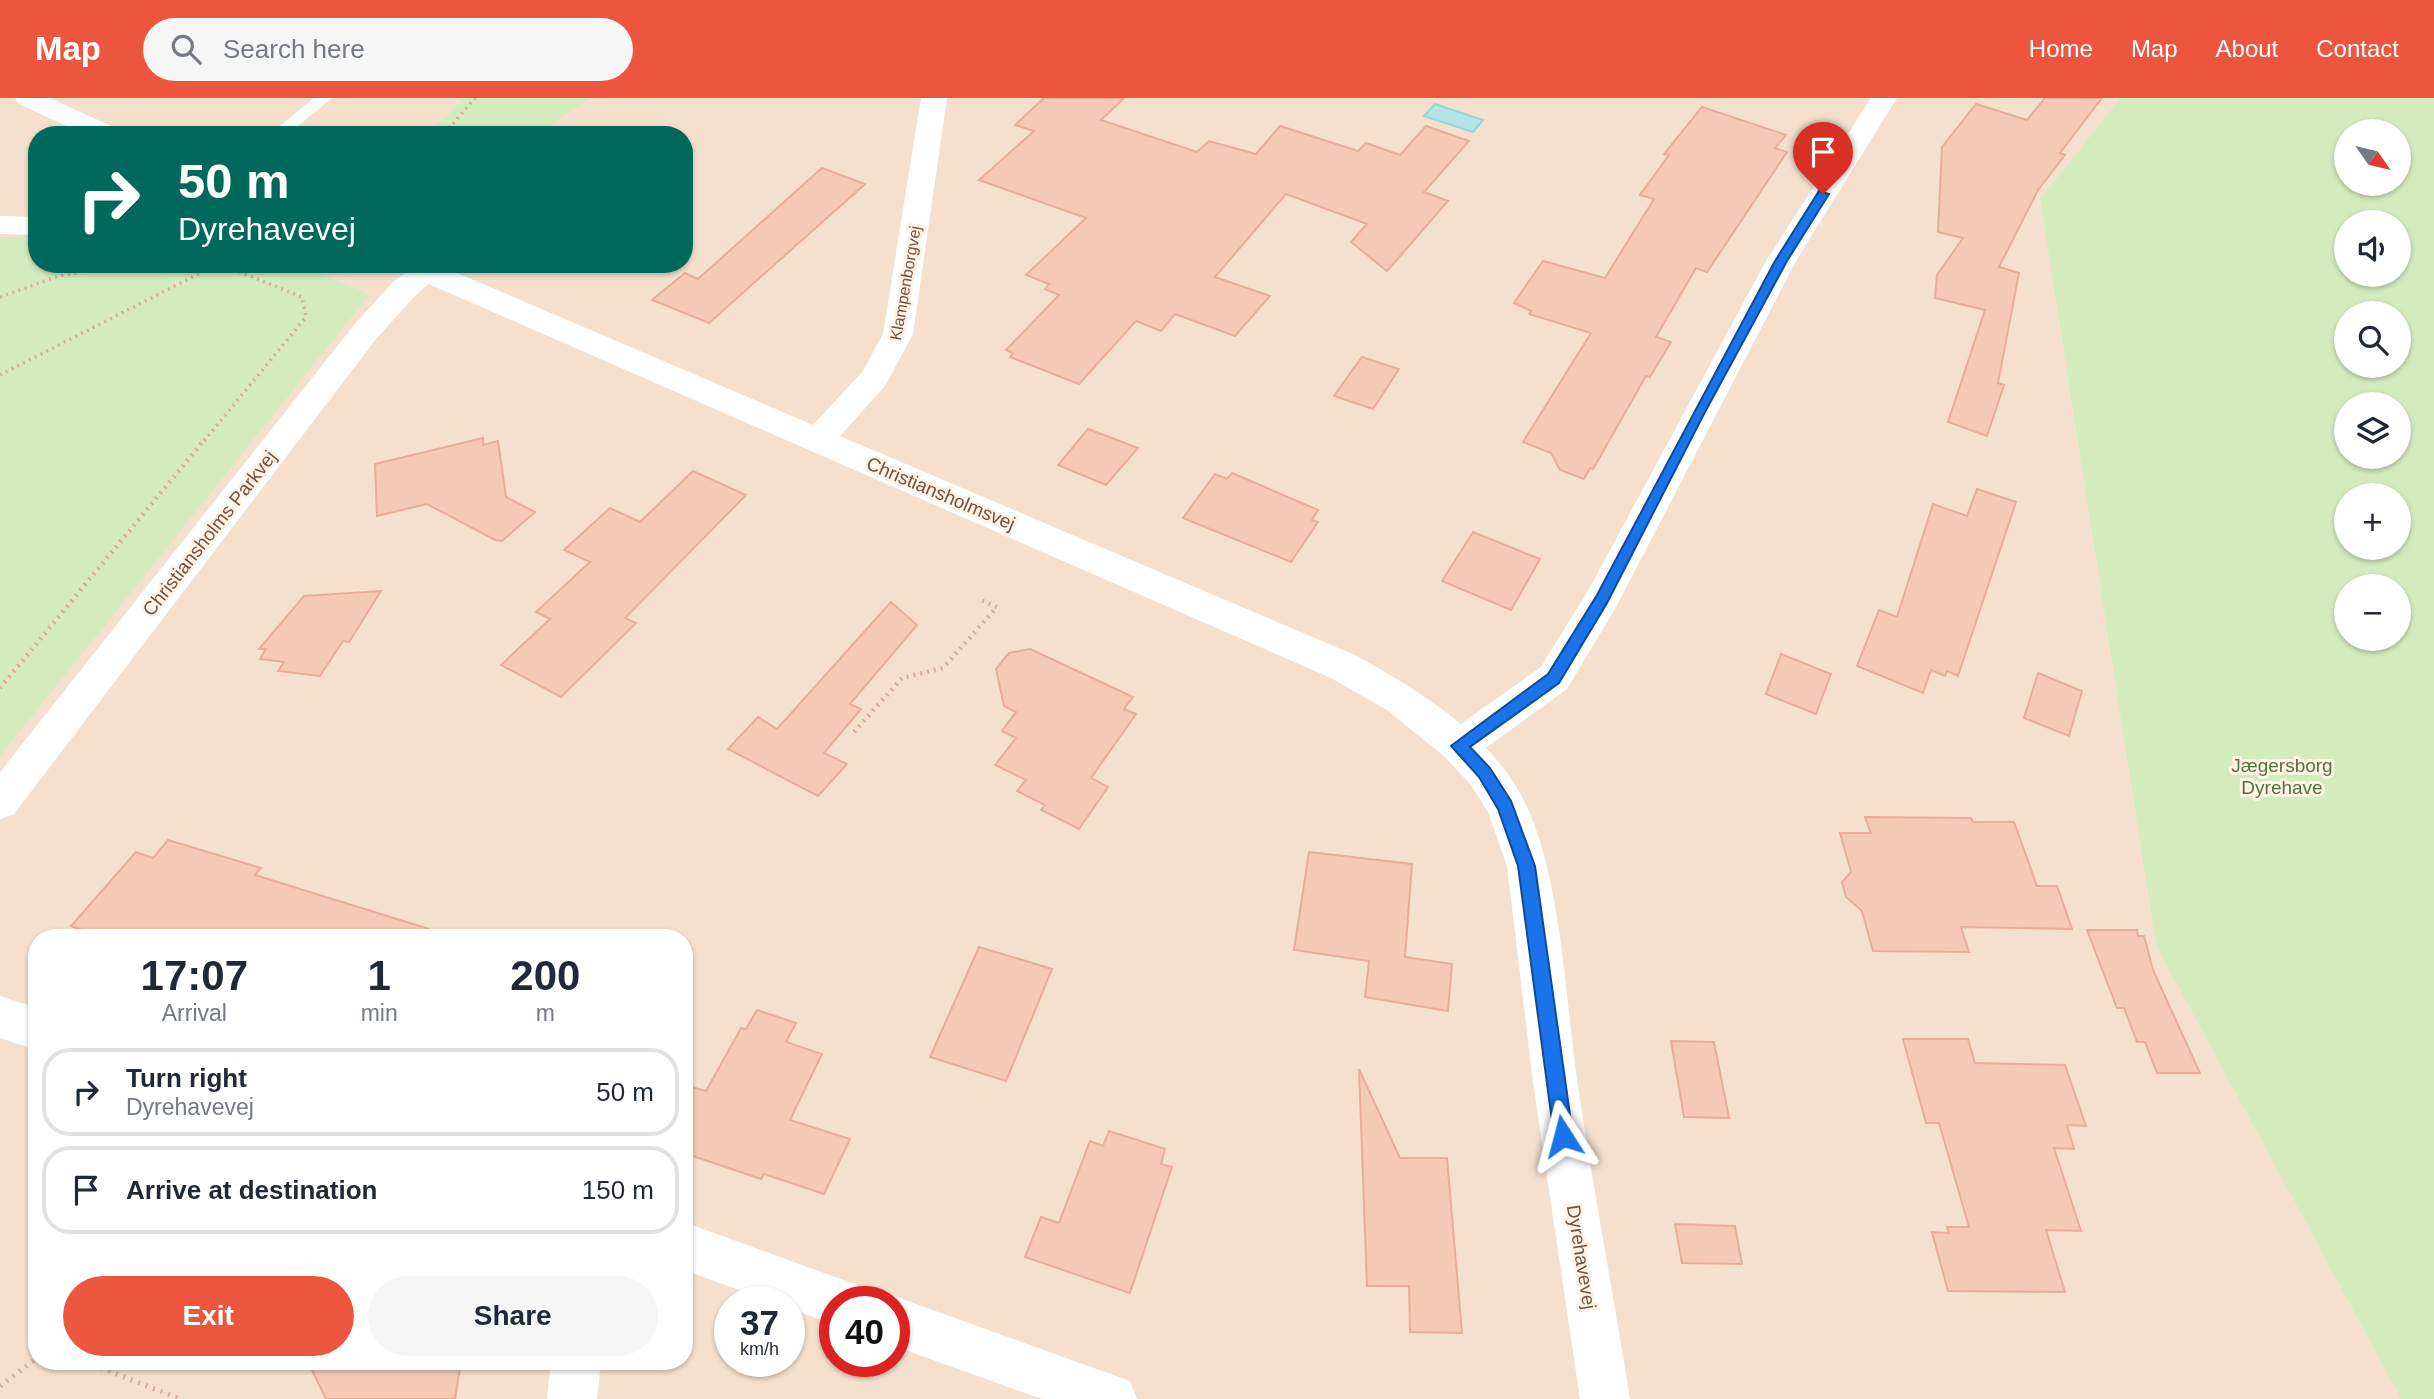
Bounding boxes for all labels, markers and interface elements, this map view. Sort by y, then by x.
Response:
search box [143,18,633,81]
text: Map [35,30,101,67]
icon: search [167,30,205,68]
text: Search here [223,34,365,64]
text: Home [2029,35,2093,62]
text: Map [2131,35,2178,62]
text: About [2216,35,2278,62]
text: Contact [2316,35,2399,62]
north arrow [2334,119,2412,196]
map controls [2334,119,2411,651]
pin [1793,122,1853,194]
icon: arrive [1804,133,1842,171]
icon: right [63,154,154,245]
text: 50 m [178,154,290,208]
button: sound [2334,210,2411,287]
text: Dyrehavevej [178,211,356,247]
street label: Klampenborgvej [887,225,924,341]
button: search [2334,301,2411,378]
button: layers [2334,392,2411,469]
street label: Christiansholms Parkvej [138,447,280,620]
street label: Christiansholmsvej [863,453,1018,534]
button: + [2334,483,2411,560]
button: − [2334,574,2411,651]
park label: Jægersborg Dyrehave [2231,755,2333,798]
text: 17:07 [141,952,248,999]
text: 1 [367,952,391,999]
text: 200 [510,952,580,999]
text: Arrival [162,1000,227,1026]
text: min [361,1000,398,1026]
text: m [536,1000,555,1026]
text: Turn right [126,1063,247,1093]
icon: right [67,1073,105,1111]
text: 50 m [596,1077,654,1107]
text: Dyrehavevej [126,1094,254,1120]
position arrow [1526,1099,1600,1173]
icon: arrive [67,1171,105,1209]
text: Arrive at destination [126,1175,377,1205]
text: 150 m [582,1175,654,1205]
street label: Dyrehavevej [1563,1203,1600,1311]
button: Exit [63,1276,354,1356]
button: Share [368,1276,658,1356]
speed limit sign: 40 [819,1286,910,1377]
text: 37 [740,1303,779,1342]
text: km/h [740,1339,779,1359]

